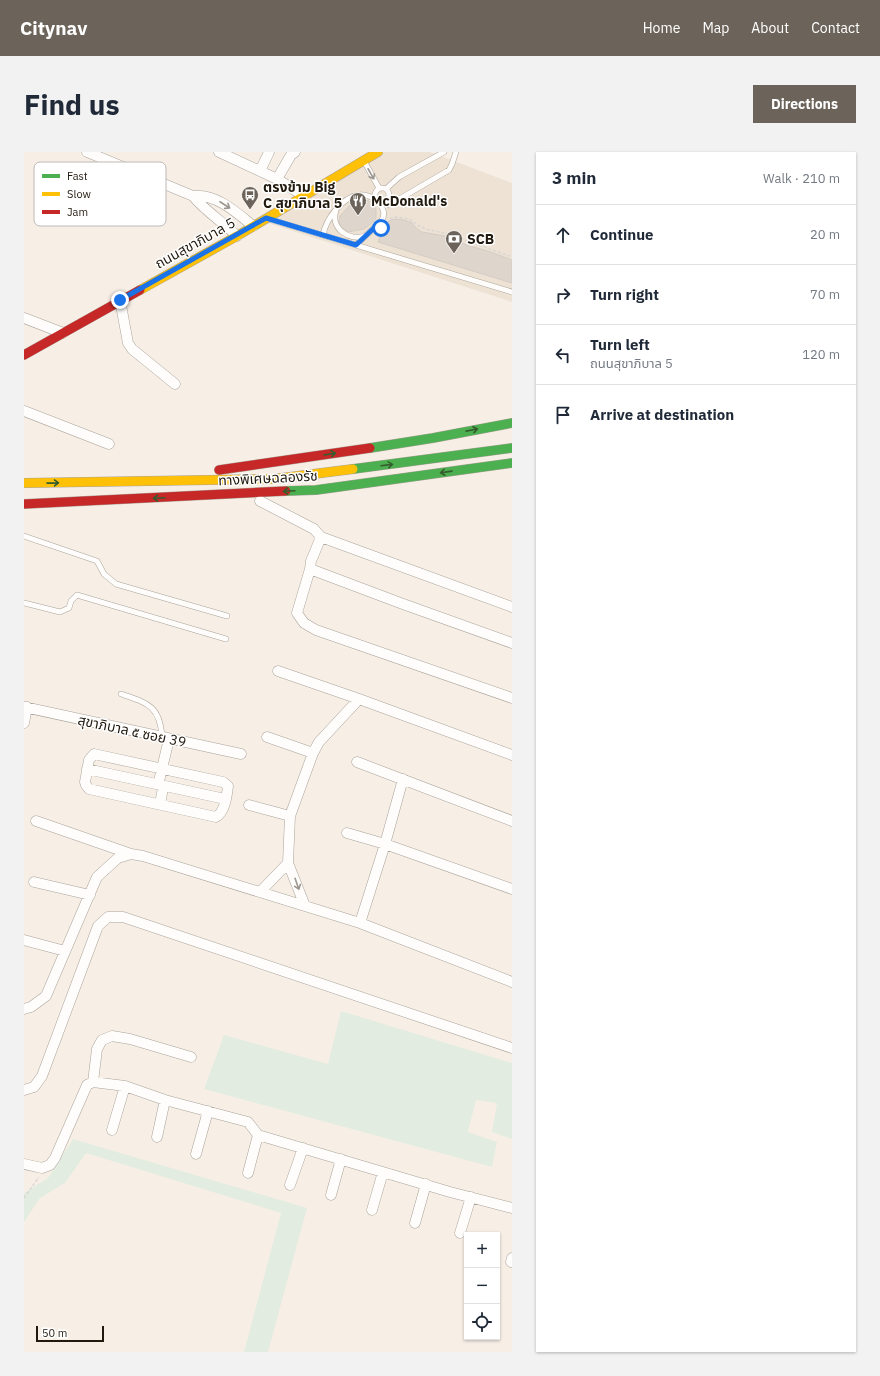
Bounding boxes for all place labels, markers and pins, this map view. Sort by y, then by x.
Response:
place label: ตรงข้าม Big C สุขาภิบาล 5 [263,178,342,212]
bus stop icon: ตรงข้าม Big C สุขาภิบาล 5 [240,185,260,210]
restaurant icon: McDonald's [348,191,368,216]
place label: McDonald's [371,192,447,210]
bank icon: SCB [444,229,464,254]
place label: SCB [467,230,494,248]

